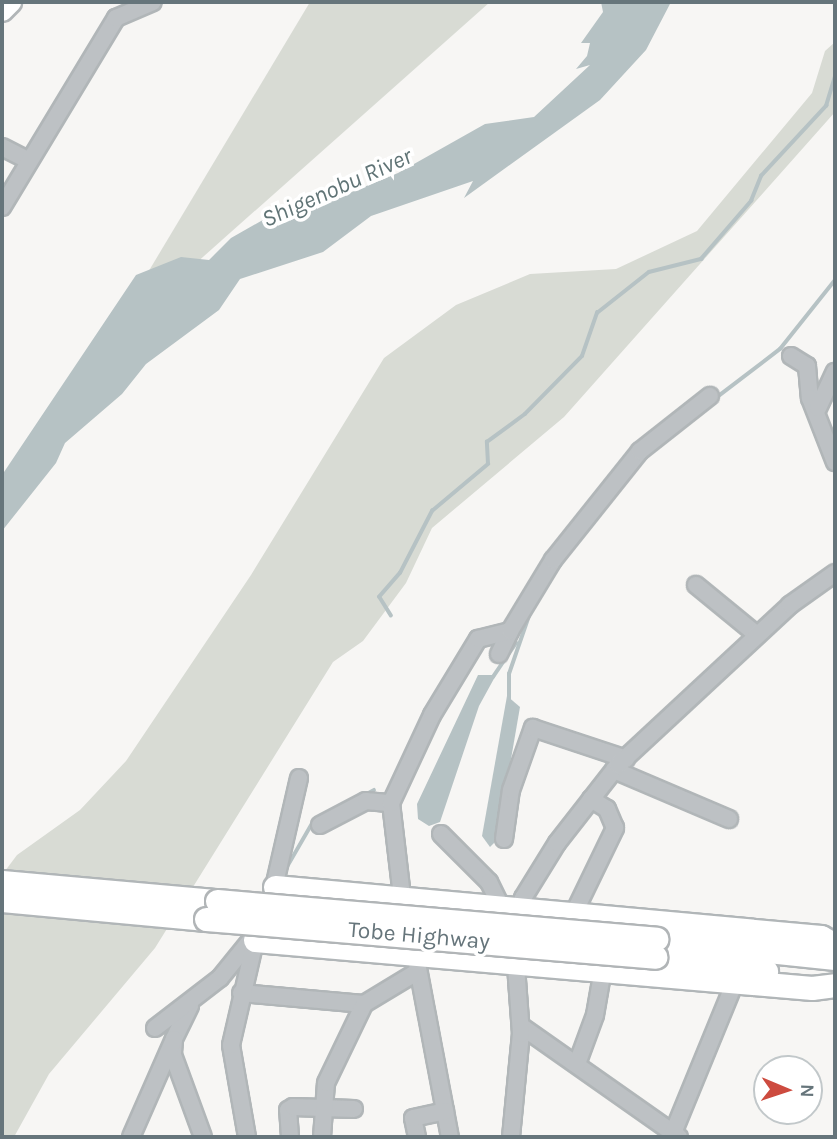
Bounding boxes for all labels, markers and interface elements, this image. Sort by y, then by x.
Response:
water label: Shigenobu River [257,142,417,234]
street label: Tobe Highway [347,916,491,956]
north arrow [753,1055,823,1125]
text: N [796,1083,818,1098]

